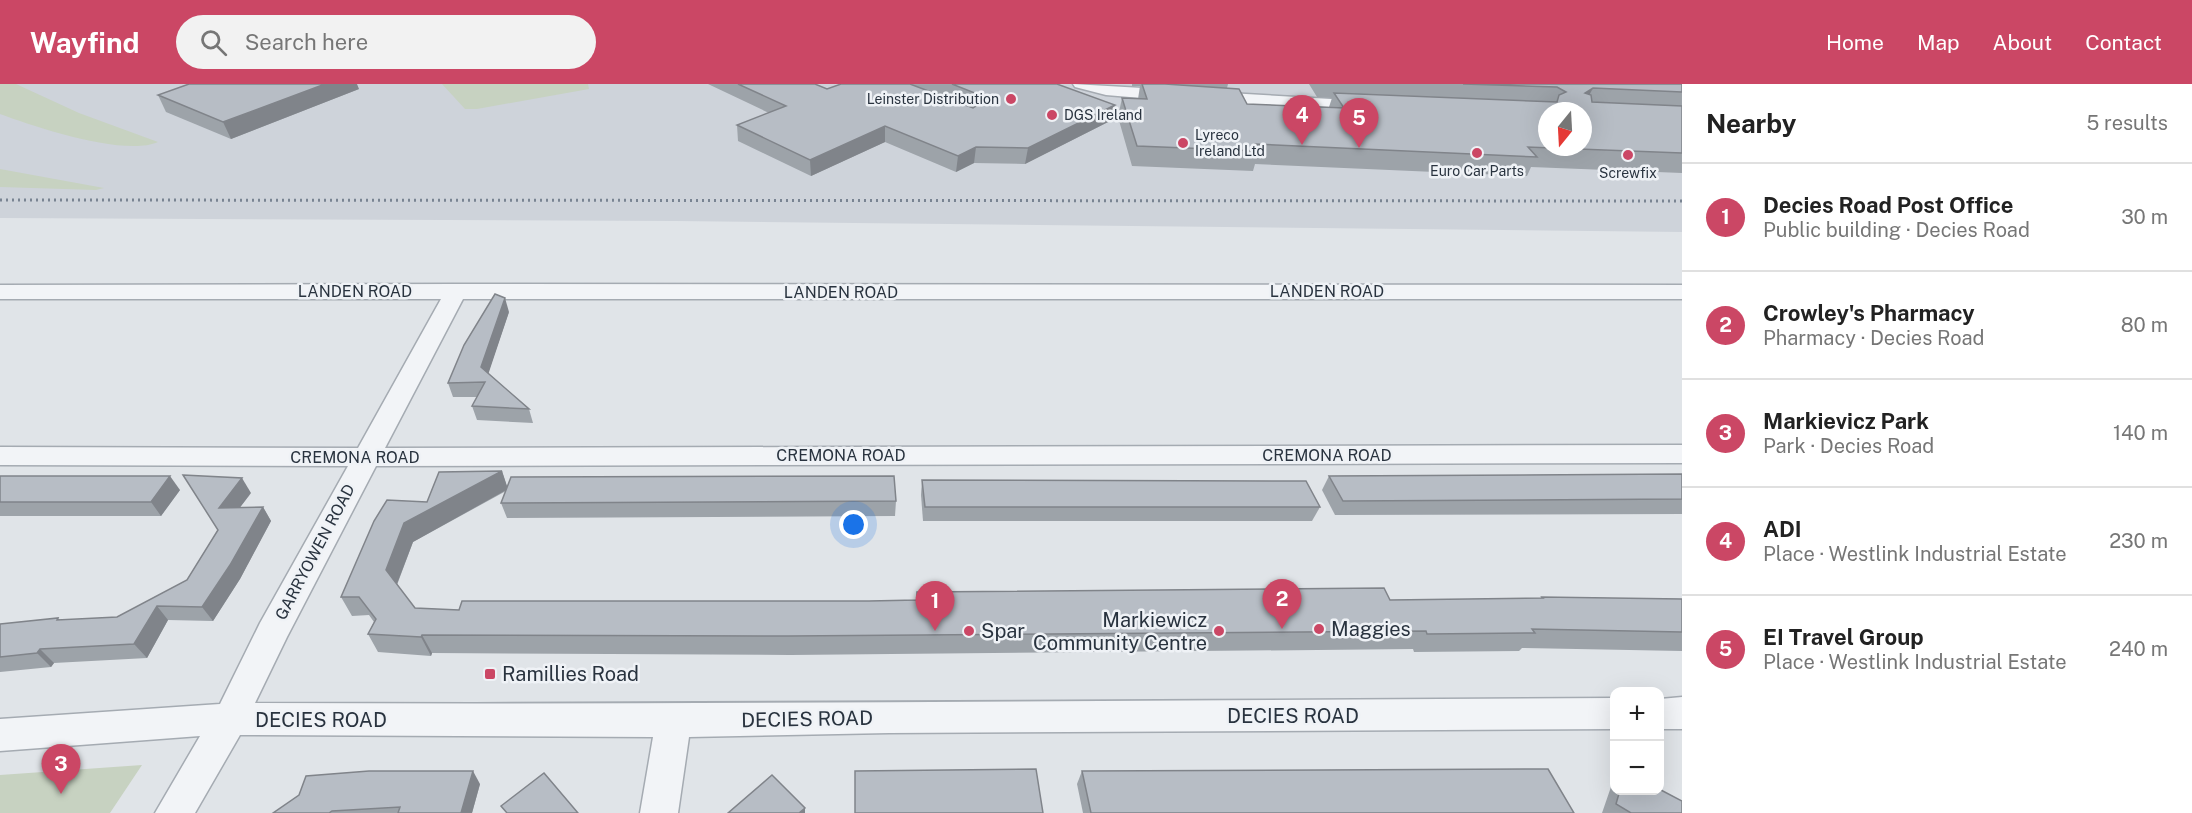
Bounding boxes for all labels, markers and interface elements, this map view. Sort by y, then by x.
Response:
search box [176,15,596,69]
text: Wayfind [30,26,140,59]
icon: search [197,26,230,59]
text: Search here [245,29,368,55]
text: Home [1826,30,1884,55]
text: Map [1917,30,1960,55]
text: About [1993,30,2052,55]
text: Contact [2085,30,2162,55]
place label: Leinster Distribution [867,91,999,107]
marker: Leinster Distribution [1004,92,1018,106]
pin: 4 [1282,95,1322,145]
pin: 5 [1340,98,1378,148]
north arrow [1538,102,1592,156]
place label: DGS Ireland [1064,107,1142,123]
marker: DGS Ireland [1045,108,1059,122]
text: Nearby [1706,108,1796,139]
text: 5 results [2086,111,2168,135]
place label: Lyreco Ireland Ltd [1195,127,1265,159]
marker: Lyreco Ireland Ltd [1176,136,1190,150]
marker: Euro Car Parts [1470,146,1484,160]
marker: Screwfix [1621,148,1635,162]
place label: Euro Car Parts [1430,163,1524,179]
place label: Screwfix [1599,165,1657,181]
text: Decies Road Post Office [1763,192,2013,218]
text: 1 [1721,205,1730,229]
text: 30 m [2121,205,2168,229]
text: Public building · Decies Road [1763,218,2030,242]
street label: LANDEN ROAD [298,282,412,301]
street label: LANDEN ROAD [1270,282,1384,301]
street label: LANDEN ROAD [784,283,898,302]
text: Crowley's Pharmacy [1763,300,1975,326]
text: 2 [1719,313,1732,337]
text: 80 m [2121,313,2168,337]
text: Pharmacy · Decies Road [1763,326,1984,350]
text: Markievicz Park [1763,408,1929,434]
text: 3 [1719,421,1732,445]
text: 140 m [2113,421,2168,445]
text: Park · Decies Road [1763,434,1934,458]
street label: CREMONA ROAD [776,446,906,465]
street label: CREMONA ROAD [1262,446,1392,465]
street label: CREMONA ROAD [290,448,420,467]
street label: GARRYOWEN ROAD [271,481,359,623]
your location [839,510,868,539]
text: ADI [1763,516,1802,542]
text: 4 [1719,529,1732,553]
text: 230 m [2109,529,2168,553]
text: Place · Westlink Industrial Estate [1763,542,2067,566]
pin: 2 [1262,580,1302,629]
pin: 1 [916,582,954,631]
place label: Markiewicz Community Centre [1033,608,1207,655]
place label: Maggies [1331,617,1411,641]
place label: Spar [981,619,1025,643]
marker: Maggies [1312,622,1326,636]
marker: Spar [962,624,976,638]
marker: Markiewicz Community Centre [1212,624,1226,638]
text: EI Travel Group [1763,624,1924,650]
text: 5 [1719,637,1732,661]
text: 240 m [2109,637,2168,661]
text: Place · Westlink Industrial Estate [1763,650,2067,674]
place label: Ramillies Road [502,662,639,686]
marker: Ramillies Road [483,667,497,681]
map controls [1610,687,1664,795]
button: + [1610,687,1664,741]
street label: DECIES ROAD [1227,704,1359,728]
street label: DECIES ROAD [741,706,873,732]
street label: DECIES ROAD [255,708,387,732]
button: − [1610,741,1664,795]
pin: 3 [42,744,80,794]

